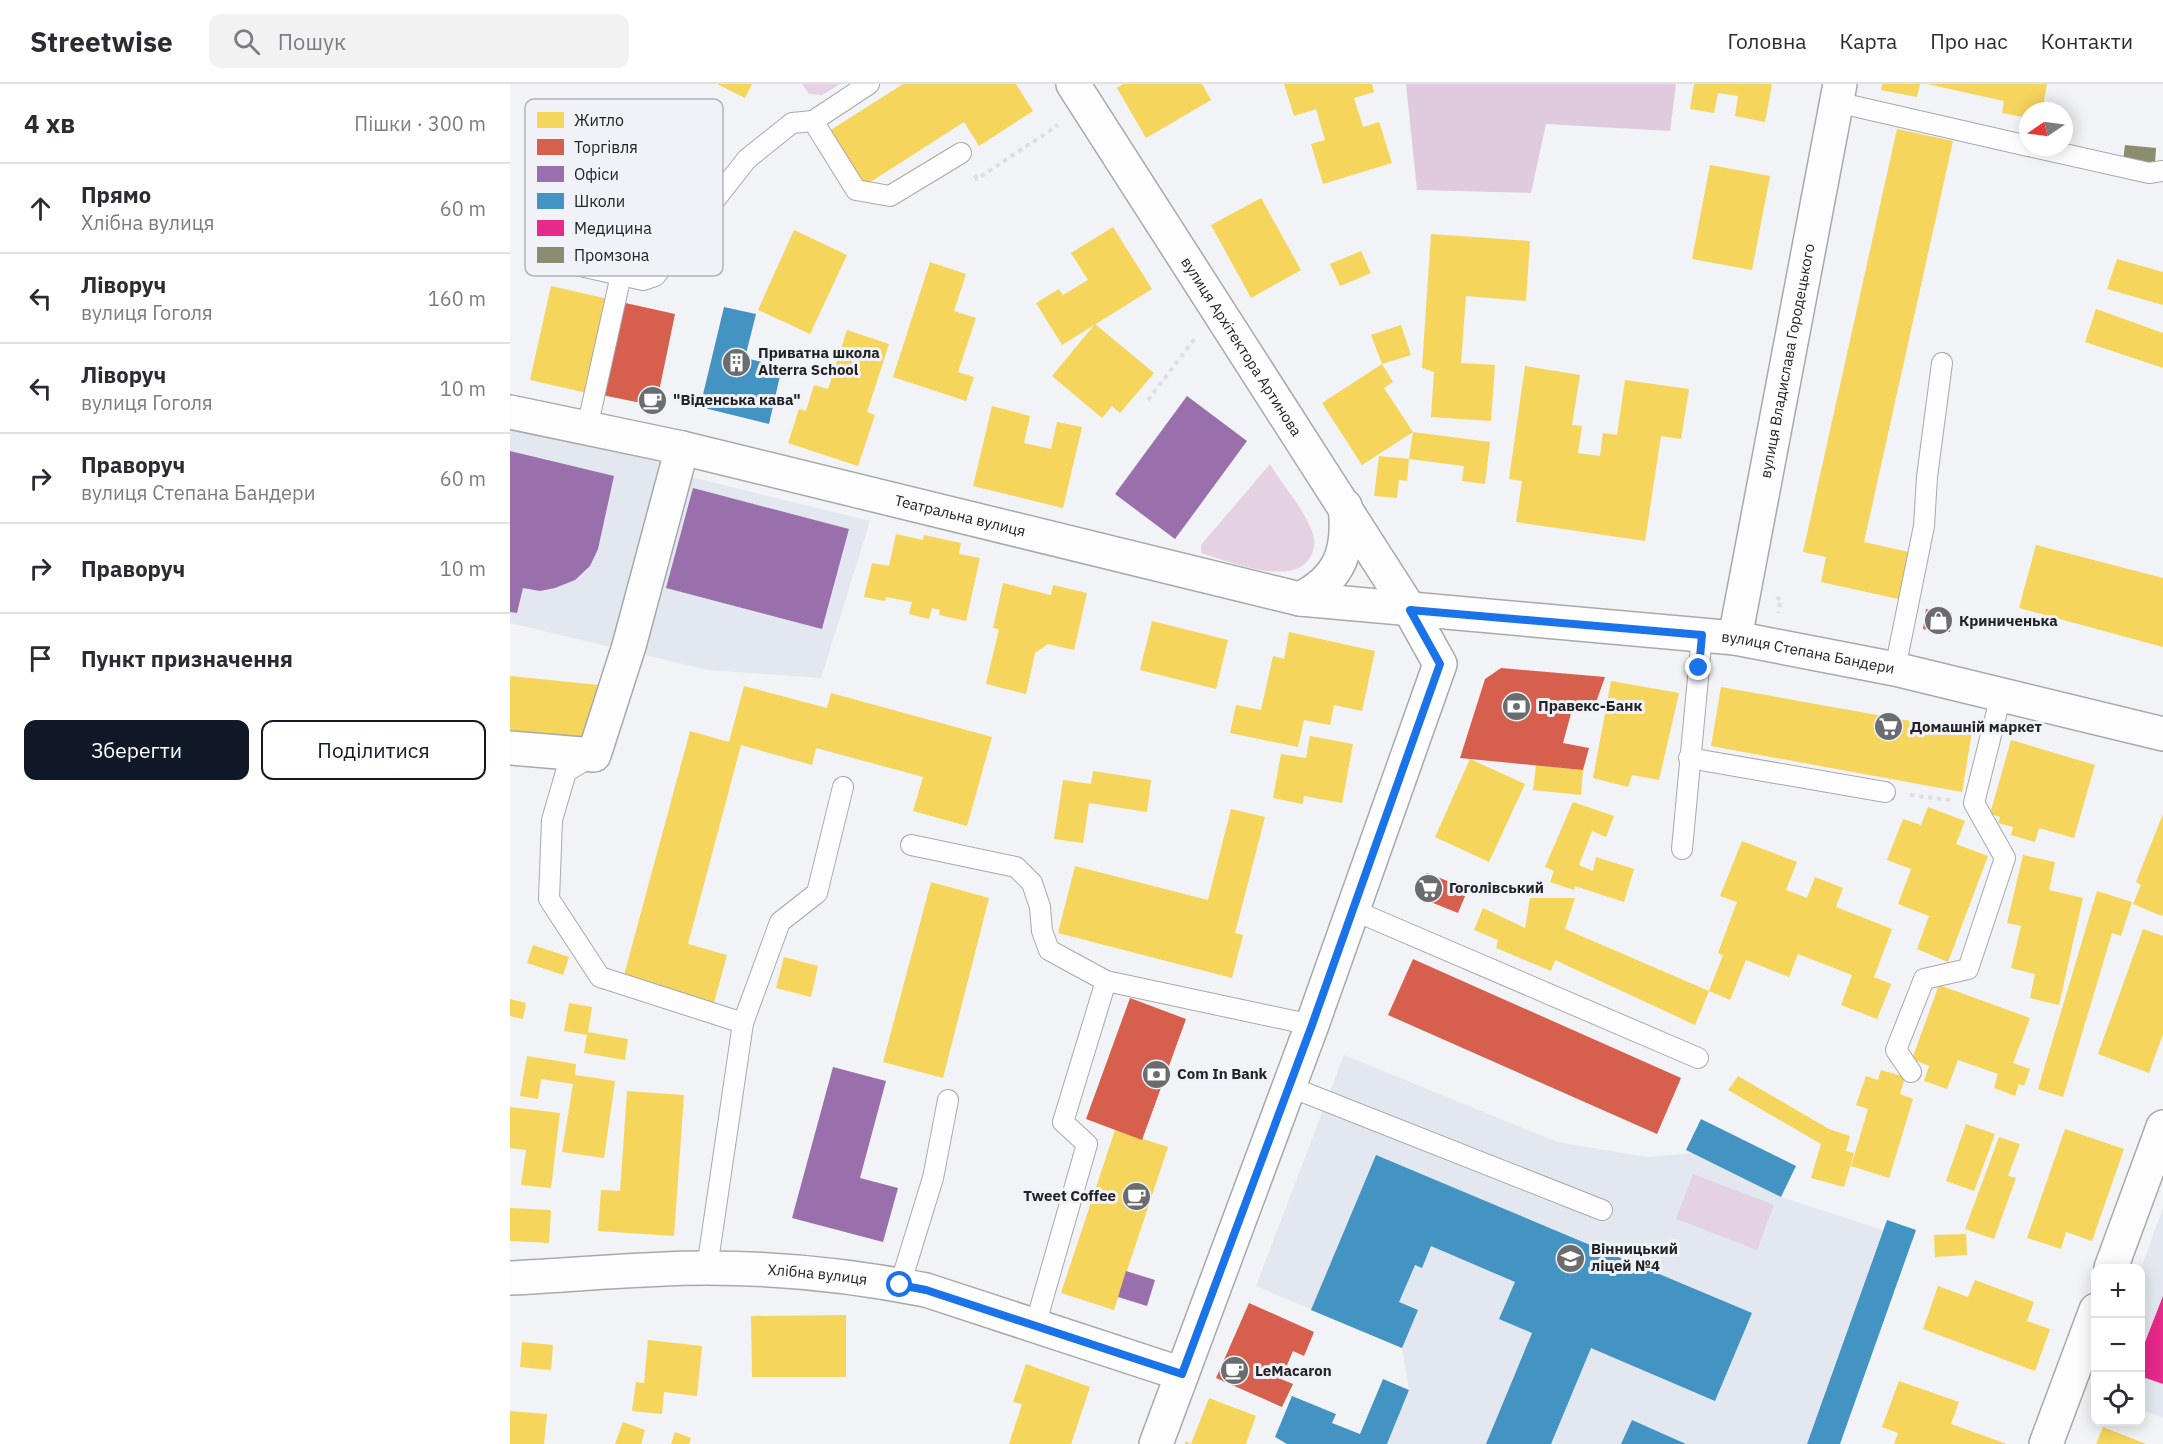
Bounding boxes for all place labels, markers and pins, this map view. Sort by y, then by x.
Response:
place label: Приватна школа Alterra School [758,343,880,379]
building icon: Приватна школа Alterra School [721,346,753,378]
cafe icon: "Віденська кава" [636,384,668,416]
place label: "Віденська кава" [673,390,801,409]
shop icon: Криниченька [1922,605,1954,637]
place label: Криниченька [1959,611,2058,630]
bank icon: Правекс-Банк [1501,690,1533,722]
place label: Правекс-Банк [1538,696,1642,715]
supermarket icon: Домашній маркет [1873,711,1905,743]
place label: Домашній маркет [1910,717,2042,736]
supermarket icon: Гоголівський [1412,872,1444,904]
place label: Гоголівський [1449,878,1544,897]
bank icon: Com In Bank [1140,1058,1172,1090]
place label: Com In Bank [1177,1064,1268,1083]
cafe icon: Tweet Coffee [1121,1180,1153,1212]
place label: Tweet Coffee [1023,1186,1116,1205]
place label: Вінницький ліцей №4 [1591,1239,1678,1275]
school or university icon: Вінницький ліцей №4 [1554,1242,1586,1274]
cafe icon: LeMacaron [1218,1355,1250,1387]
place label: LeMacaron [1255,1361,1332,1380]

